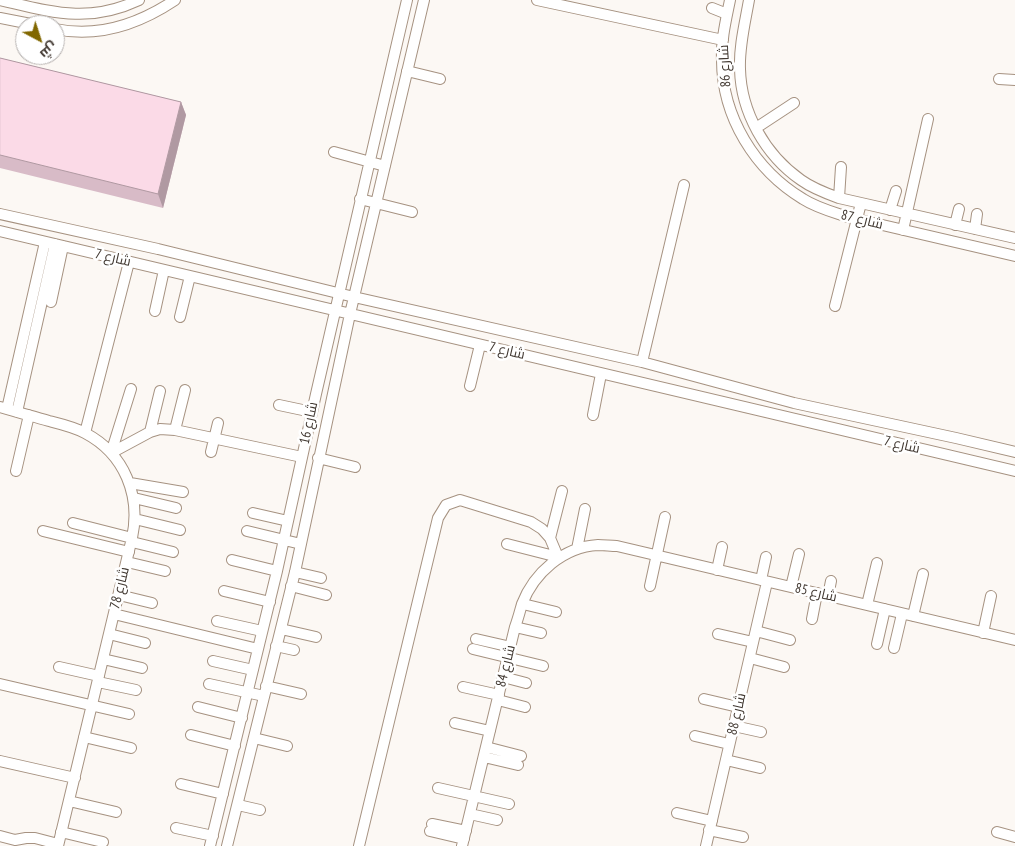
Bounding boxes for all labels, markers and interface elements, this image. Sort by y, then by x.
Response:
north arrow [15,15,65,65]
text: ش [36,38,62,63]
street label: شارع 86 [715,44,735,88]
street label: شارع 87 [839,207,885,233]
street label: شارع 7 [93,246,133,270]
street label: شارع 7 [487,339,527,363]
street label: شارع 16 [296,400,322,446]
street label: شارع 7 [882,433,922,457]
street label: شارع 78 [107,565,133,611]
street label: شارع 85 [793,580,839,606]
street label: شارع 84 [493,643,519,689]
street label: شارع 88 [724,691,750,737]

